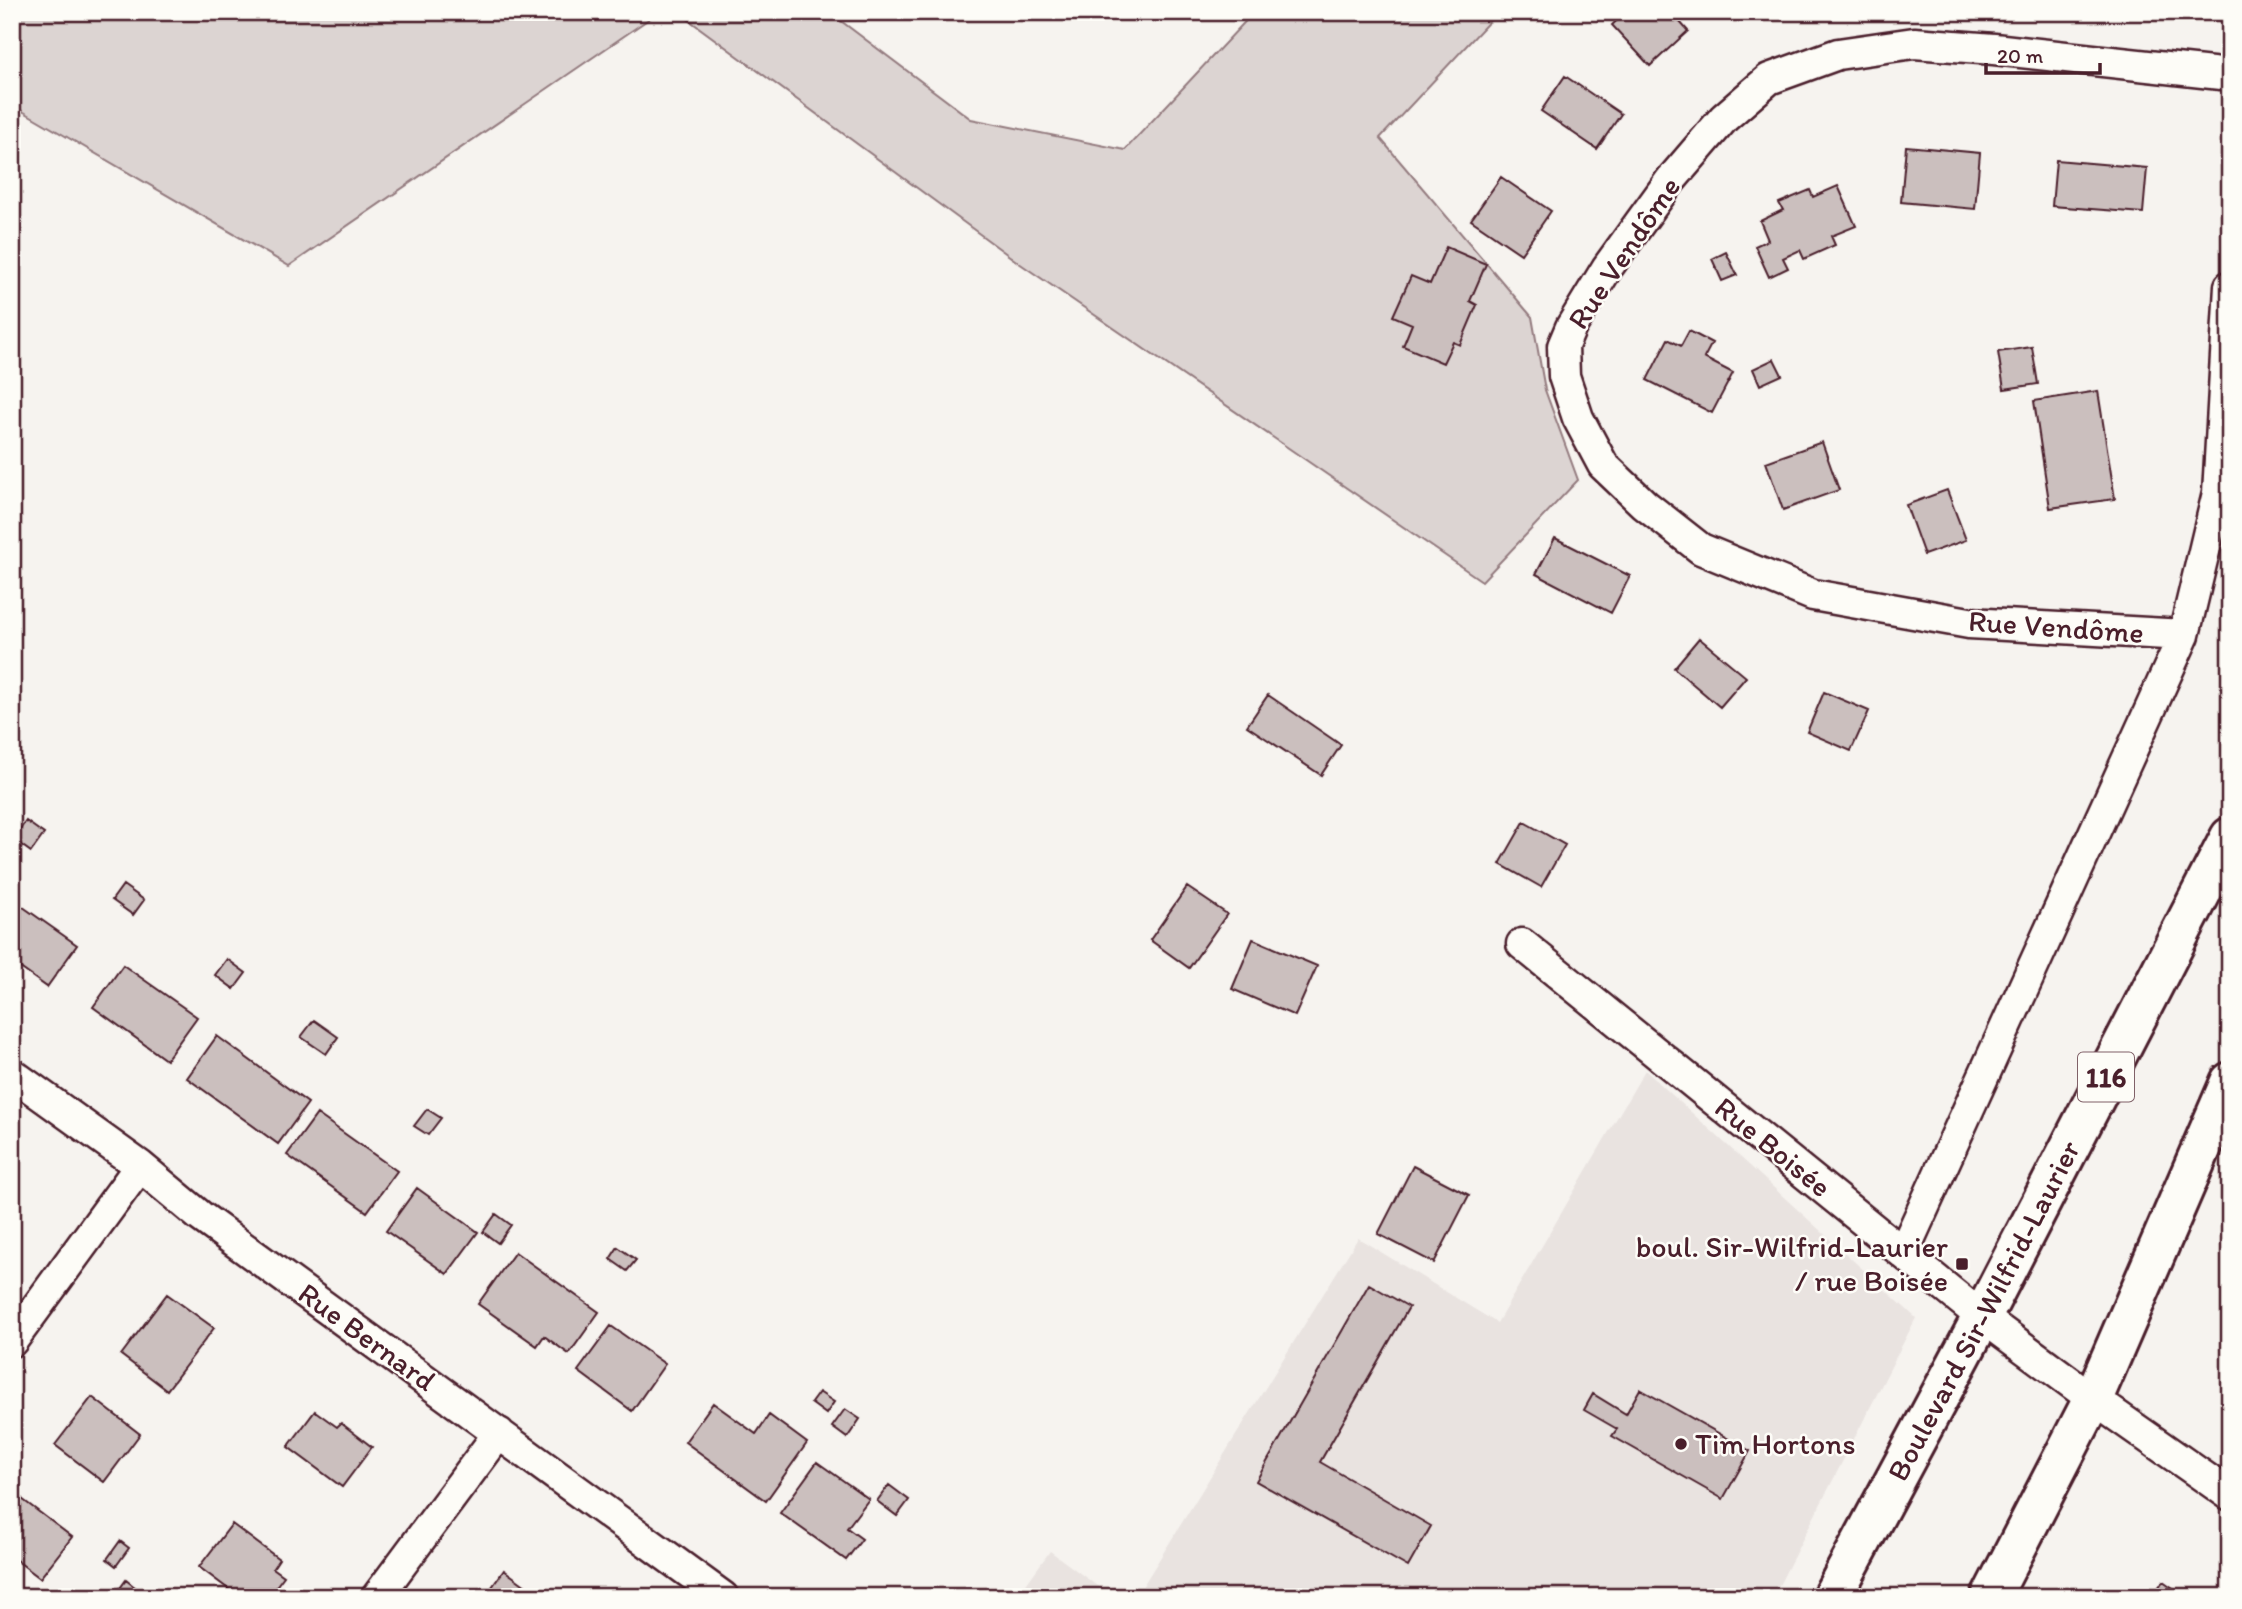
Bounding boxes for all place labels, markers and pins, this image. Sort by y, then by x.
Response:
place label: boul. Sir-Wilfrid-Laurier / rue Boisée [1636,1228,1948,1299]
marker: boul. Sir-Wilfrid-Laurier / rue Boisée [1954,1256,1970,1272]
place label: Tim Hortons [1695,1425,1856,1462]
marker: Tim Hortons [1673,1436,1689,1452]

